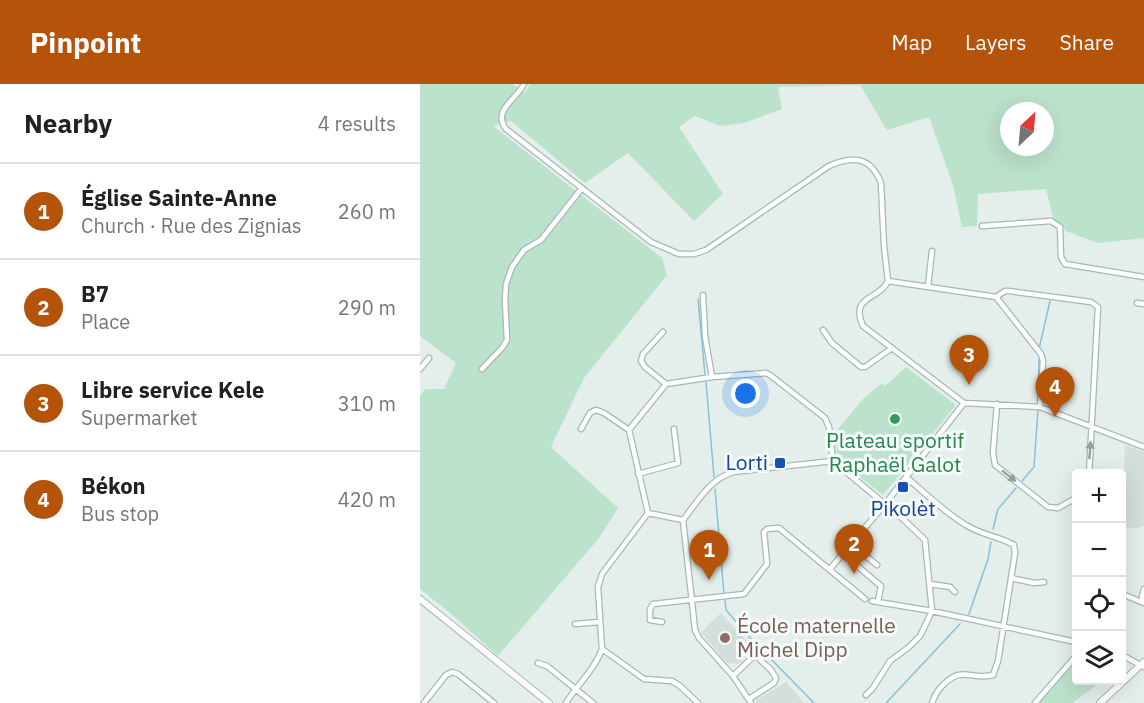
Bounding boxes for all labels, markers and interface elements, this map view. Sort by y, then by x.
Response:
text: Pinpoint [30,24,141,61]
text: Map [892,28,932,56]
text: Layers [965,28,1027,56]
text: Share [1060,28,1114,56]
north arrow [1000,102,1054,156]
text: Nearby [24,106,112,140]
text: 4 results [318,110,396,137]
text: Église Sainte-Anne [81,183,277,212]
text: 1 [38,198,50,225]
text: 260 m [338,198,396,225]
text: Church · Rue des Zignias [81,212,302,239]
text: B7 [81,279,109,308]
text: 2 [38,294,50,321]
text: 290 m [338,294,396,321]
text: Place [81,308,130,335]
pin: 3 [950,336,988,385]
pin: 4 [1036,368,1074,417]
text: Libre service Kele [81,375,264,404]
your location [731,379,760,408]
text: 3 [38,390,50,417]
text: 310 m [338,390,396,417]
text: Supermarket [81,404,198,431]
marker: Plateau sportif Raphaël Galot [888,412,902,426]
place label: Plateau sportif Raphaël Galot [826,426,964,478]
one-way arrow [1086,440,1095,459]
place label: Lorti [726,448,768,476]
marker: Lorti [773,456,787,470]
map controls [1072,469,1126,685]
button: + [1072,469,1126,523]
one-way arrow [1001,470,1017,483]
text: Békon [81,471,146,500]
marker: Pikolèt [896,480,910,494]
text: 4 [38,486,50,513]
text: 420 m [338,486,396,513]
place label: Pikolèt [870,494,936,522]
text: Bus stop [81,500,159,527]
button: − [1072,523,1126,577]
pin: 2 [834,524,874,574]
pin: 1 [690,530,728,580]
button: locate [1072,577,1126,631]
place label: École maternelle Michel Dipp [737,611,896,663]
marker: École maternelle Michel Dipp [718,631,732,645]
button: layers [1072,631,1126,685]

